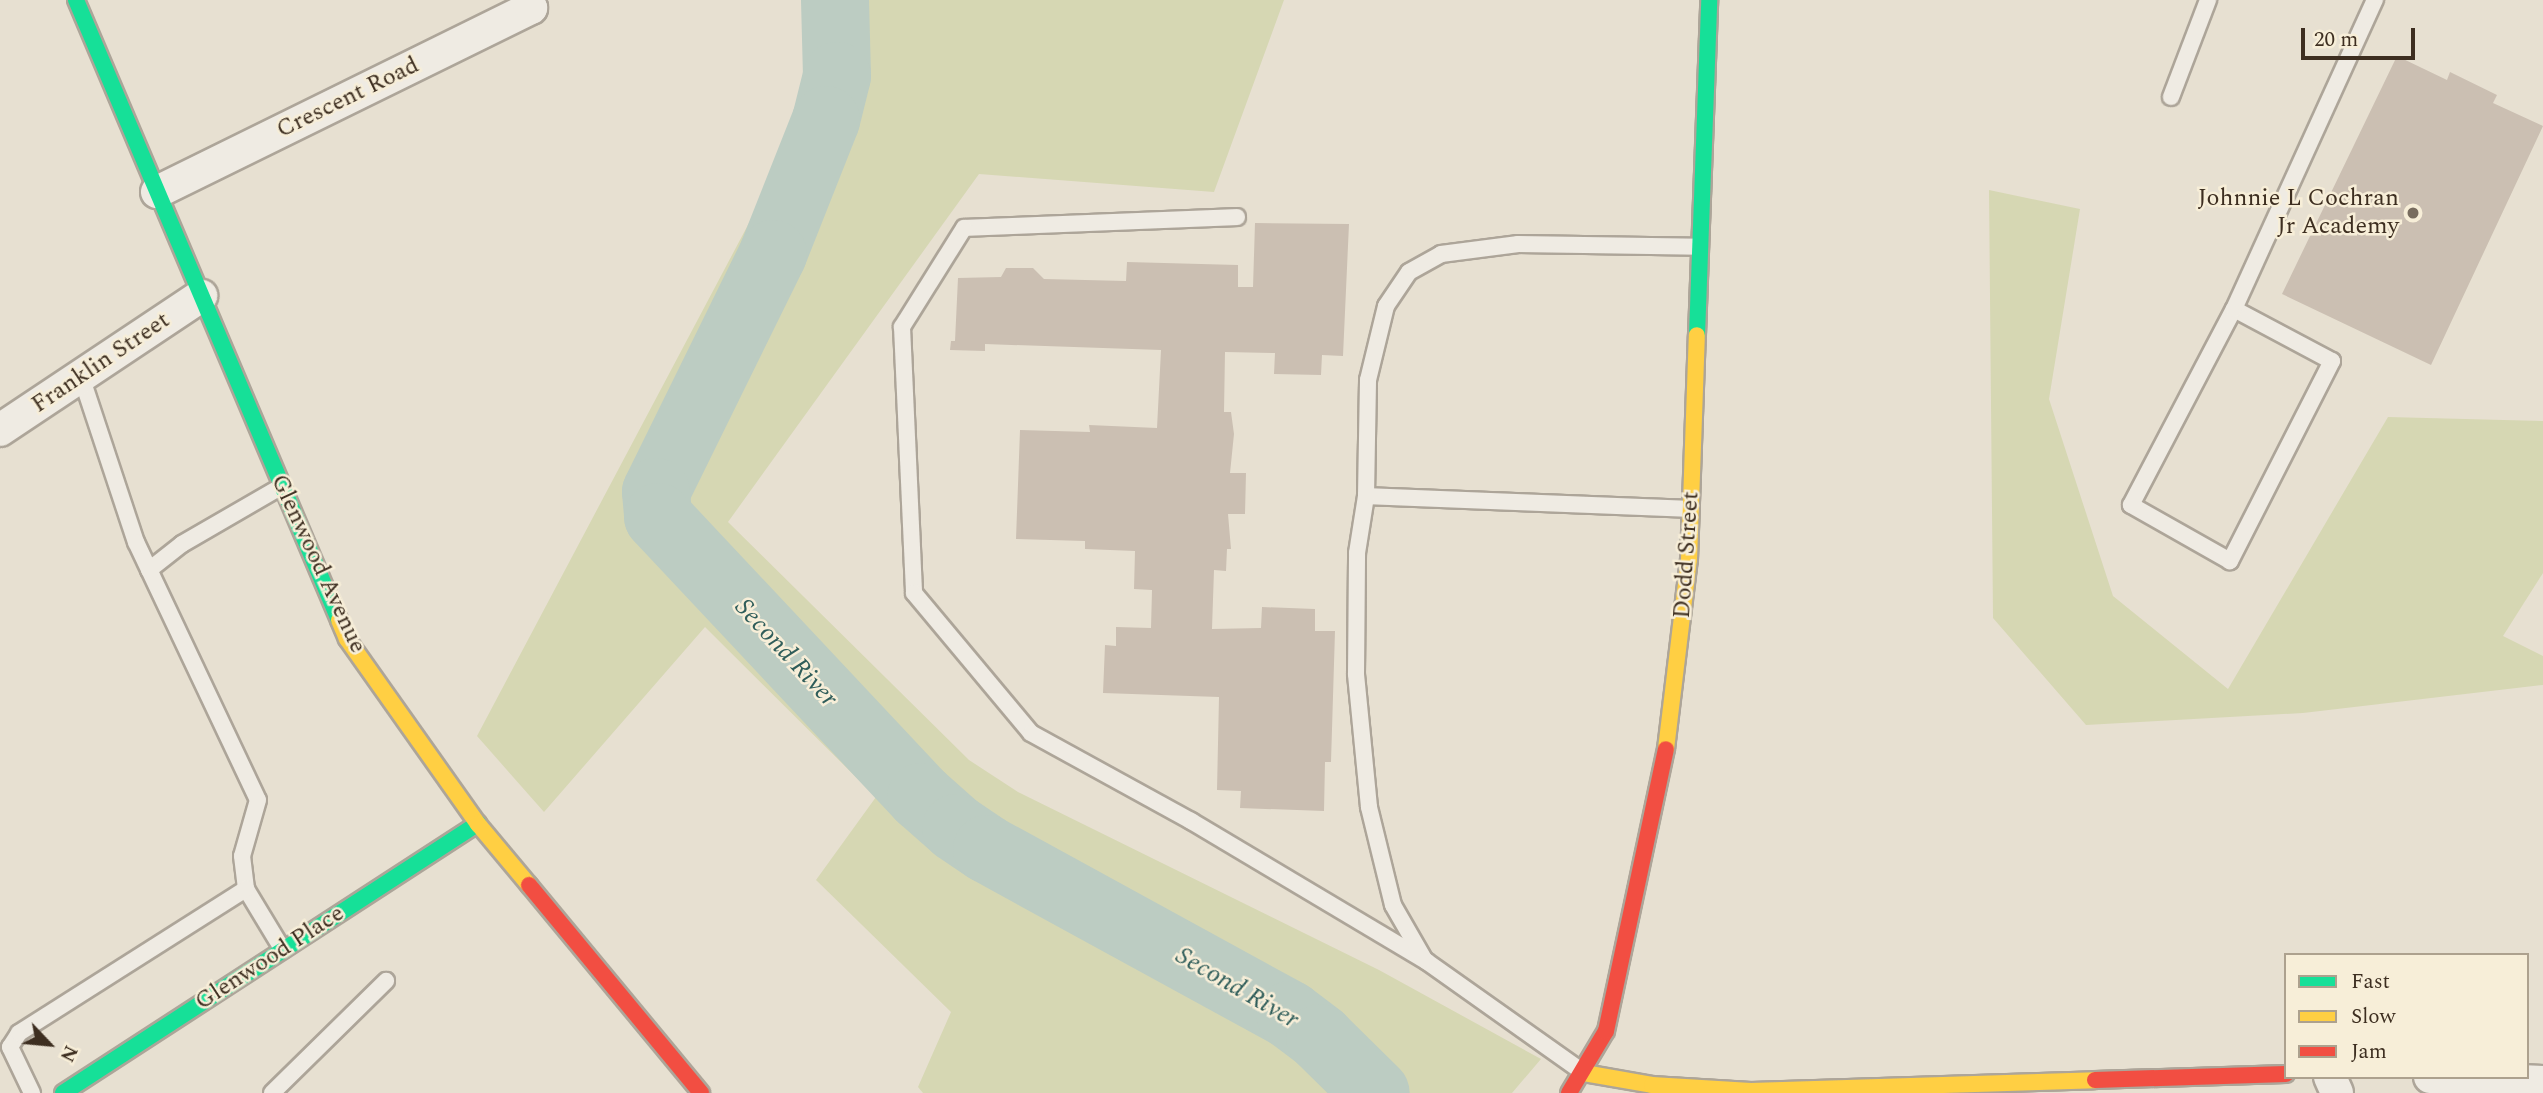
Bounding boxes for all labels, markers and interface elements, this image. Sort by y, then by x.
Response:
scale bar [2305,14,2419,58]
text: 20 m [2314,24,2358,56]
street label: Crescent Road [272,51,424,145]
place label: Johnnie L Cochran Jr Academy [2198,185,2399,241]
marker: Johnnie L Cochran Jr Academy [2405,205,2421,221]
street label: Franklin Street [27,306,175,420]
street label: Glenwood Avenue [264,470,372,658]
street label: Dodd Street [1668,490,1706,620]
water label: Second River [728,592,844,714]
street label: Glenwood Place [190,899,350,1017]
water label: Second River [1170,940,1304,1036]
legend [2284,953,2529,1079]
text: Fast [2351,966,2390,998]
text: Slow [2351,1001,2395,1033]
north arrow [14,1009,84,1079]
text: Jam [2351,1036,2387,1068]
text: N [52,1040,85,1067]

